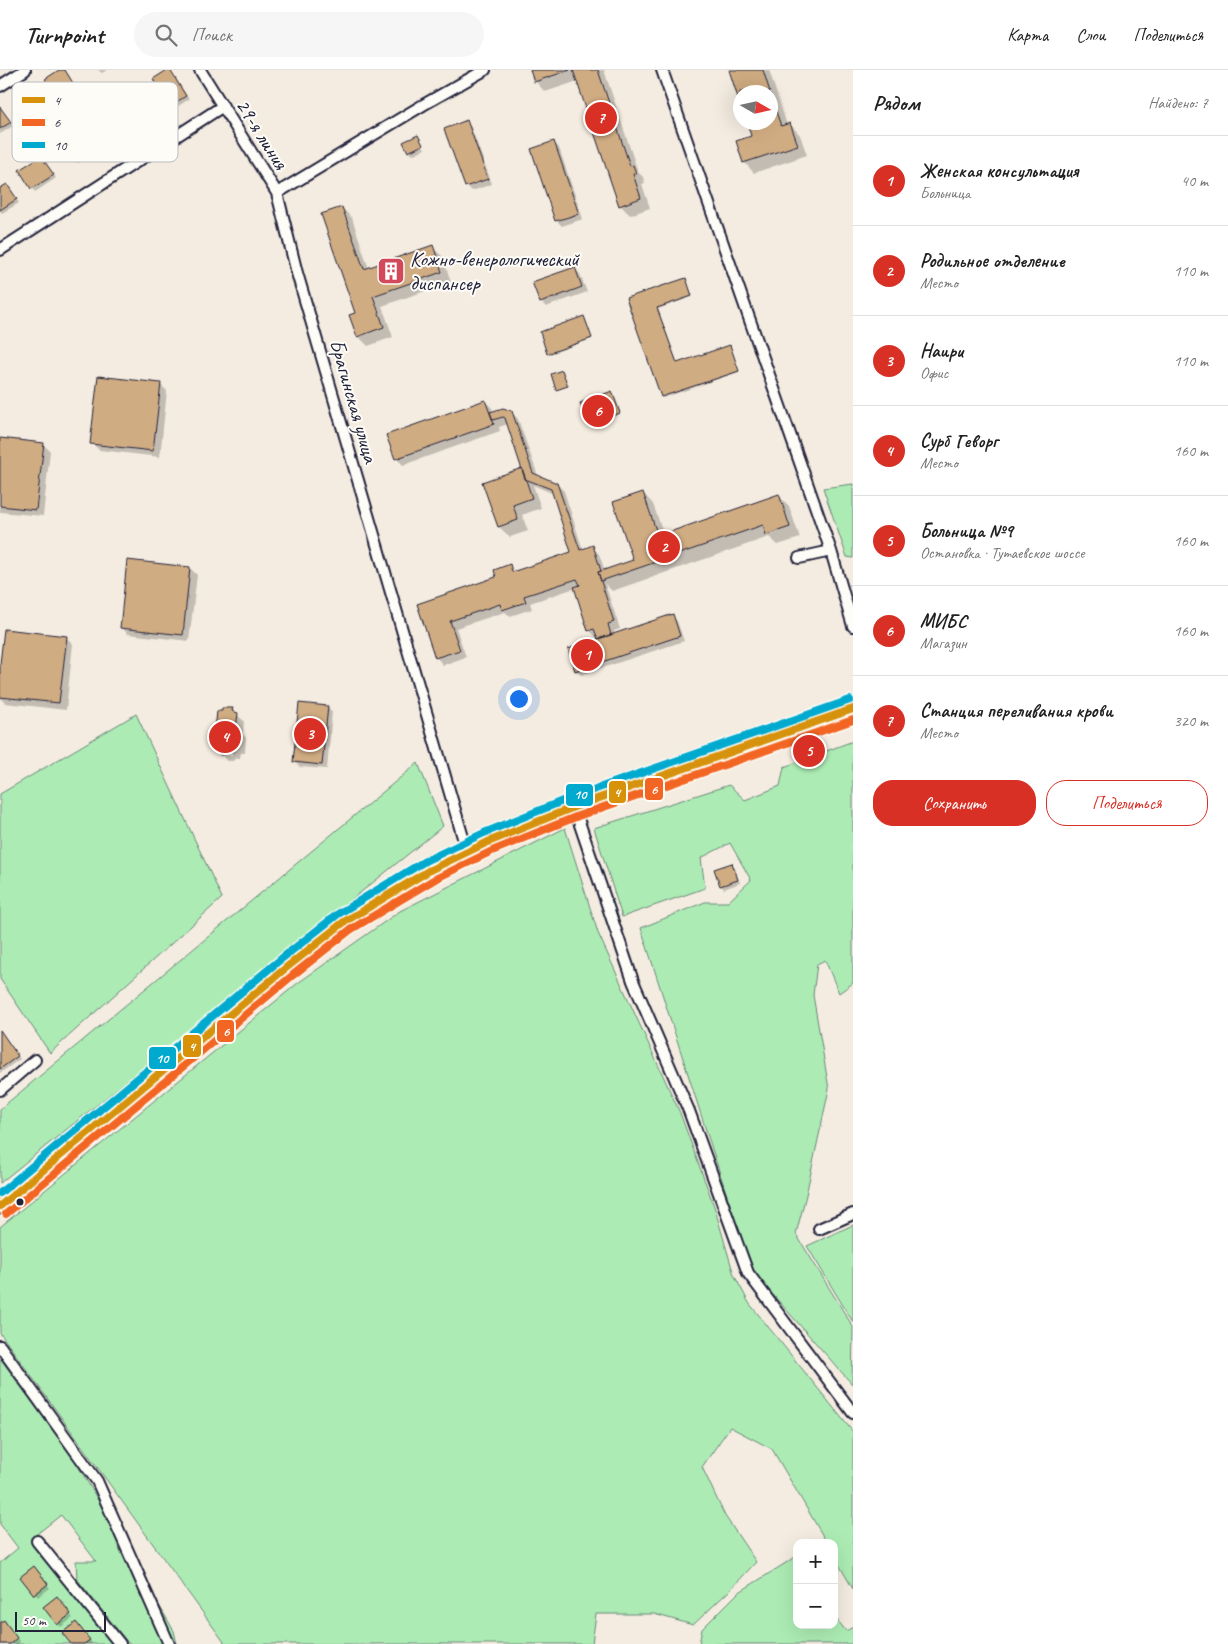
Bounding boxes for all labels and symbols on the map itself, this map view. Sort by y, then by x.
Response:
legend [12,82,178,162]
north arrow [733,85,778,130]
text: 4 [54,92,62,109]
street label: 29-я линия [230,94,295,175]
pin: 7 [585,99,617,137]
text: 6 [54,114,61,131]
text: 10 [54,137,68,154]
place label: Кожно-венерологический диспансер [410,246,580,296]
building icon: Кожно-венерологический диспансер [376,256,406,286]
street label: Брагинская улица [324,336,385,468]
pin: 6 [582,392,614,430]
pin: 2 [648,528,680,566]
pin: 1 [571,636,603,674]
your location [506,686,532,712]
pin: 3 [294,715,326,753]
pin: 4 [209,718,241,756]
pin: 5 [793,732,825,770]
line badge: 6 [644,777,664,801]
line badge: 4 [608,780,627,804]
text: 6 [651,781,659,798]
line badge: 10 [565,783,594,807]
text: 4 [614,784,622,801]
text: 10 [574,786,588,803]
line badge: 6 [216,1019,235,1043]
text: 6 [223,1023,231,1040]
line badge: 4 [182,1034,202,1058]
text: 4 [189,1038,197,1055]
line badge: 10 [148,1046,177,1070]
text: 10 [156,1050,170,1067]
unlabelled marker [15,1197,25,1207]
scale bar [15,1609,106,1632]

